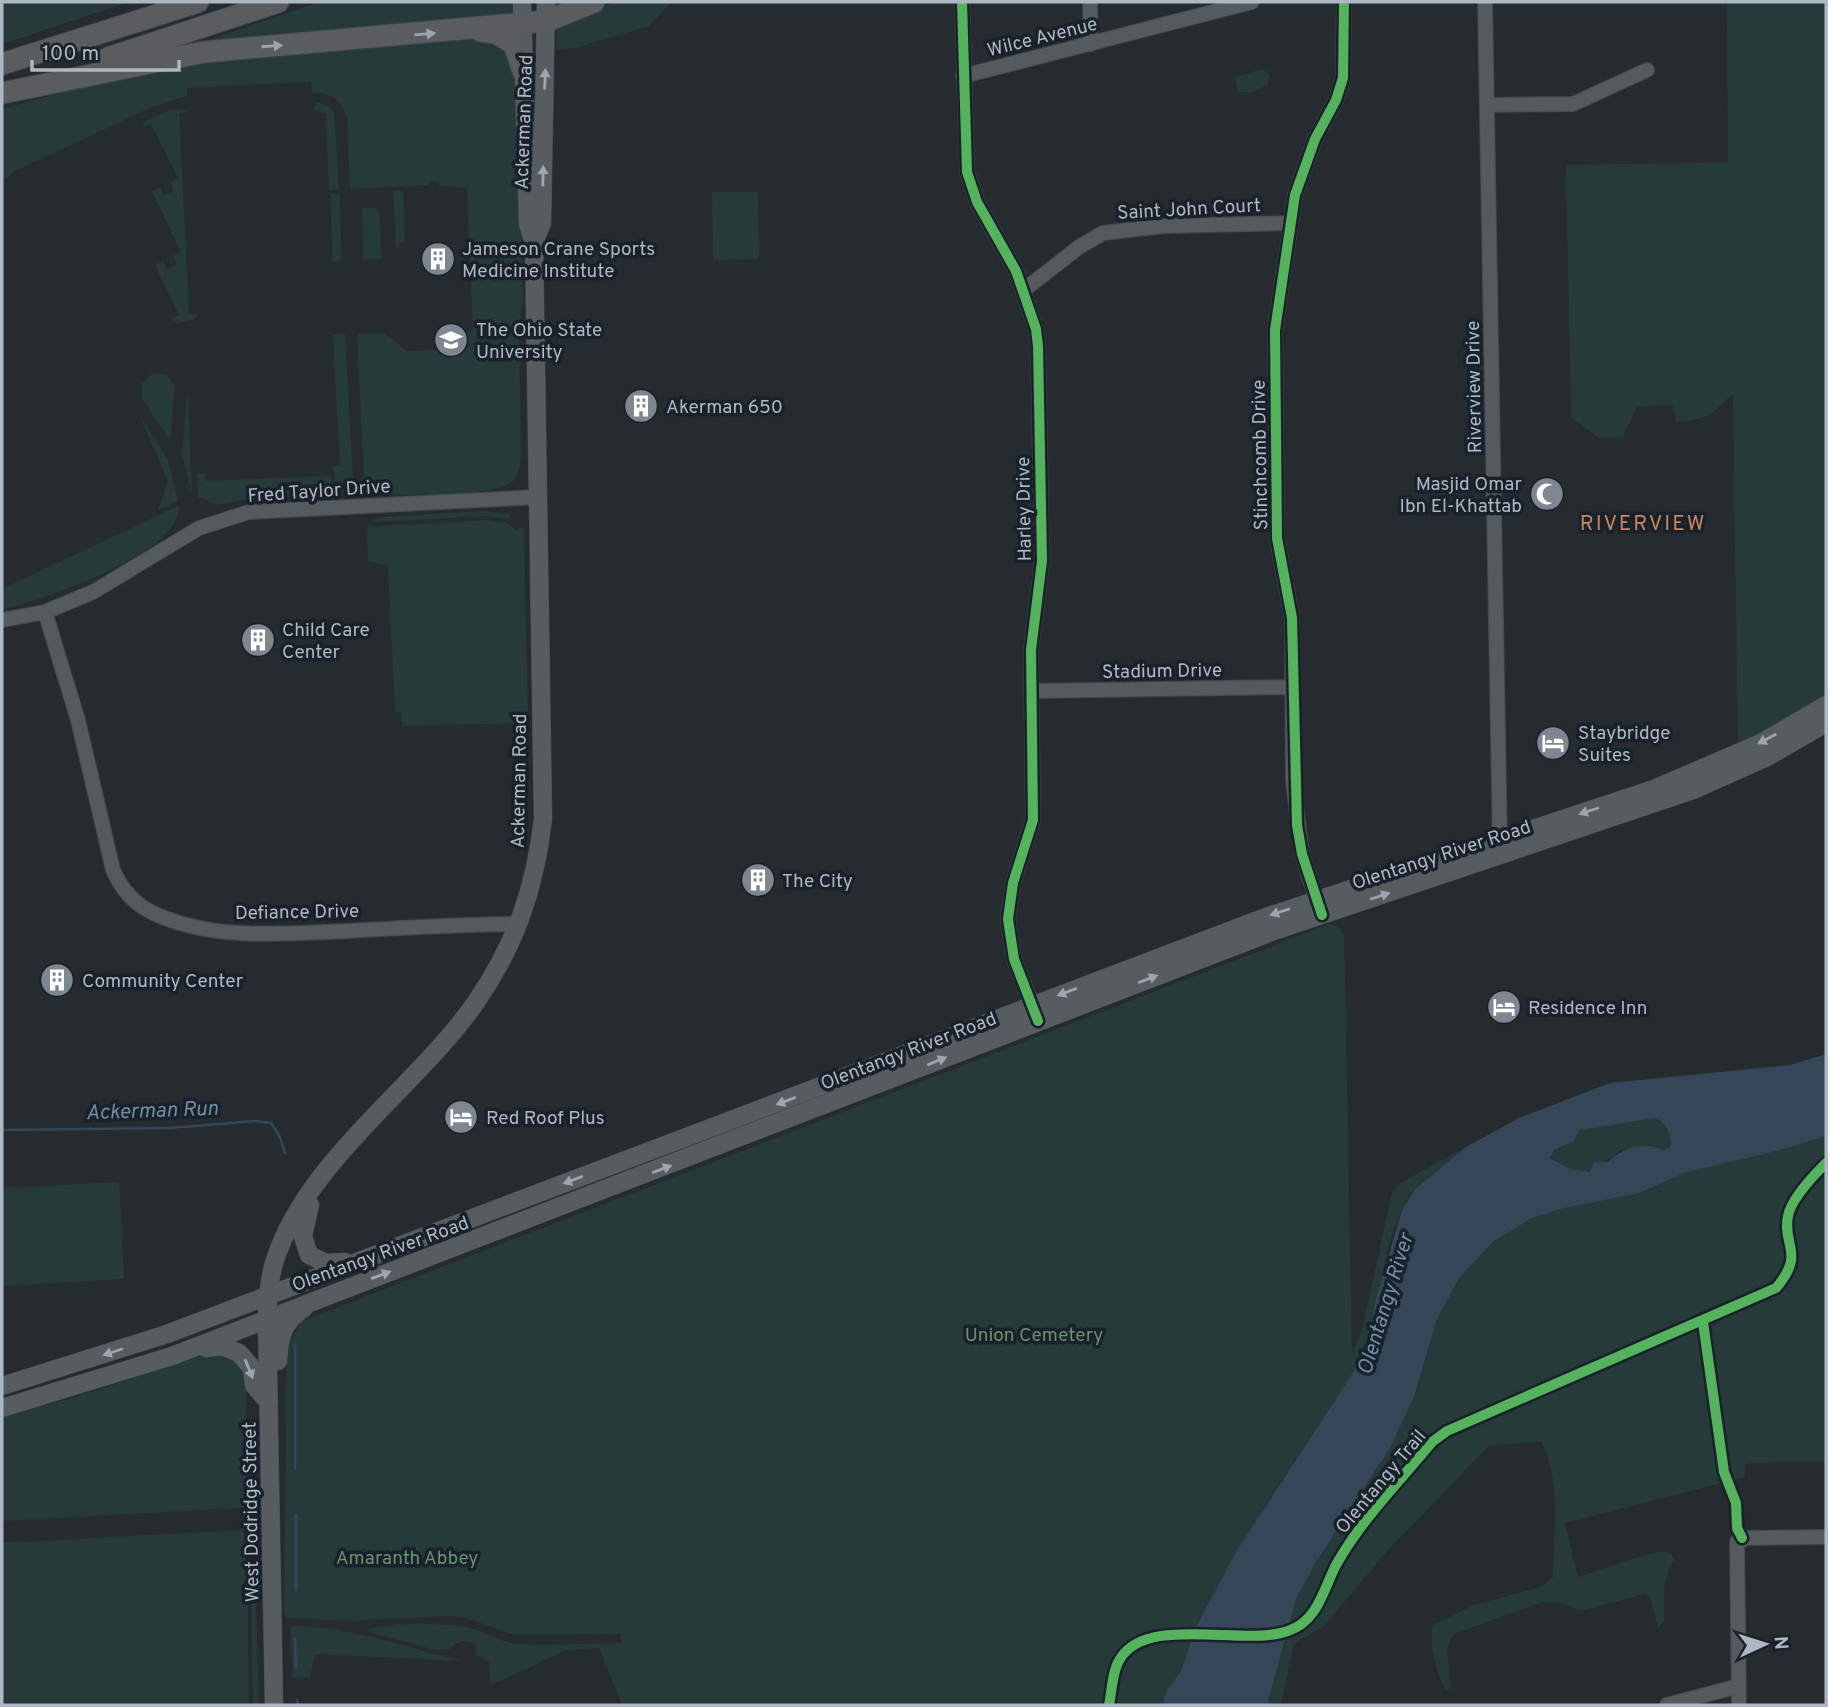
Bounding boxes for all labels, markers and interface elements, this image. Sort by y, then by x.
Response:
street label: Wilce Avenue [985,13,1100,63]
scale bar [32,28,178,72]
one-way arrow [414,28,436,39]
one-way arrow [261,40,283,51]
text: 100 m [42,41,99,68]
street label: Ackerman Road [511,54,539,190]
one-way arrow [540,68,551,90]
one-way arrow [537,165,548,187]
street label: Saint John Court [1117,194,1262,226]
place label: Jameson Crane Sports Medicine Institute [462,238,655,284]
building icon: Jameson Crane Sports Medicine Institute [419,240,457,278]
place label: The Ohio State University [476,319,602,365]
street label: Riverview Drive [1462,320,1488,454]
school or university icon: The Ohio State University [432,321,470,359]
street label: Stinchcomb Drive [1248,379,1274,531]
building icon: Akerman 650 [622,387,660,425]
place label: Akerman 650 [666,396,783,420]
street label: Harley Drive [1012,456,1038,561]
place label: Masjid Omar Ibn El-Khattab [1400,473,1523,519]
street label: Fred Taylor Drive [247,475,391,509]
mosque icon: Masjid Omar Ibn El-Khattab [1528,475,1566,513]
district label: RIVERVIEW [1580,511,1706,538]
place label: Child Care Center [282,619,370,665]
building icon: Child Care Center [239,621,277,659]
street label: Stadium Drive [1102,659,1222,685]
street label: Ackerman Road [507,713,533,849]
place label: Staybridge Suites [1578,722,1670,768]
hotel icon: Staybridge Suites [1534,724,1572,762]
one-way arrow [1757,733,1777,745]
one-way arrow [1578,806,1599,817]
street label: Olentangy River Road [1349,816,1534,896]
building icon: The City [739,861,777,899]
place label: The City [782,870,853,894]
one-way arrow [1370,890,1391,900]
street label: Defiance Drive [235,900,359,926]
one-way arrow [1269,907,1290,918]
building icon: Community Center [38,961,76,999]
place label: Community Center [82,970,244,994]
one-way arrow [1137,974,1158,985]
one-way arrow [1056,987,1077,998]
hotel icon: Residence Inn [1485,988,1523,1026]
place label: Residence Inn [1528,997,1647,1021]
street label: Olentangy River Road [817,1007,1000,1097]
one-way arrow [926,1056,947,1067]
one-way arrow [776,1095,797,1106]
water label: Ackerman Run [85,1096,219,1127]
hotel icon: Red Roof Plus [442,1098,480,1136]
place label: Red Roof Plus [486,1107,605,1131]
one-way arrow [652,1163,673,1174]
one-way arrow [563,1175,584,1186]
street label: Olentangy River Road [289,1212,472,1298]
water label: Olentangy River [1352,1229,1421,1378]
one-way arrow [370,1270,391,1281]
park label: Union Cemetery [965,1324,1103,1348]
one-way arrow [103,1347,124,1358]
one-way arrow [243,1359,254,1380]
street label: West Dodridge Street [238,1421,266,1603]
street label: Olentangy Trail [1331,1425,1432,1539]
park label: Amaranth Abbey [336,1547,478,1571]
north arrow [1730,1609,1800,1679]
text: N [1768,1635,1792,1651]

